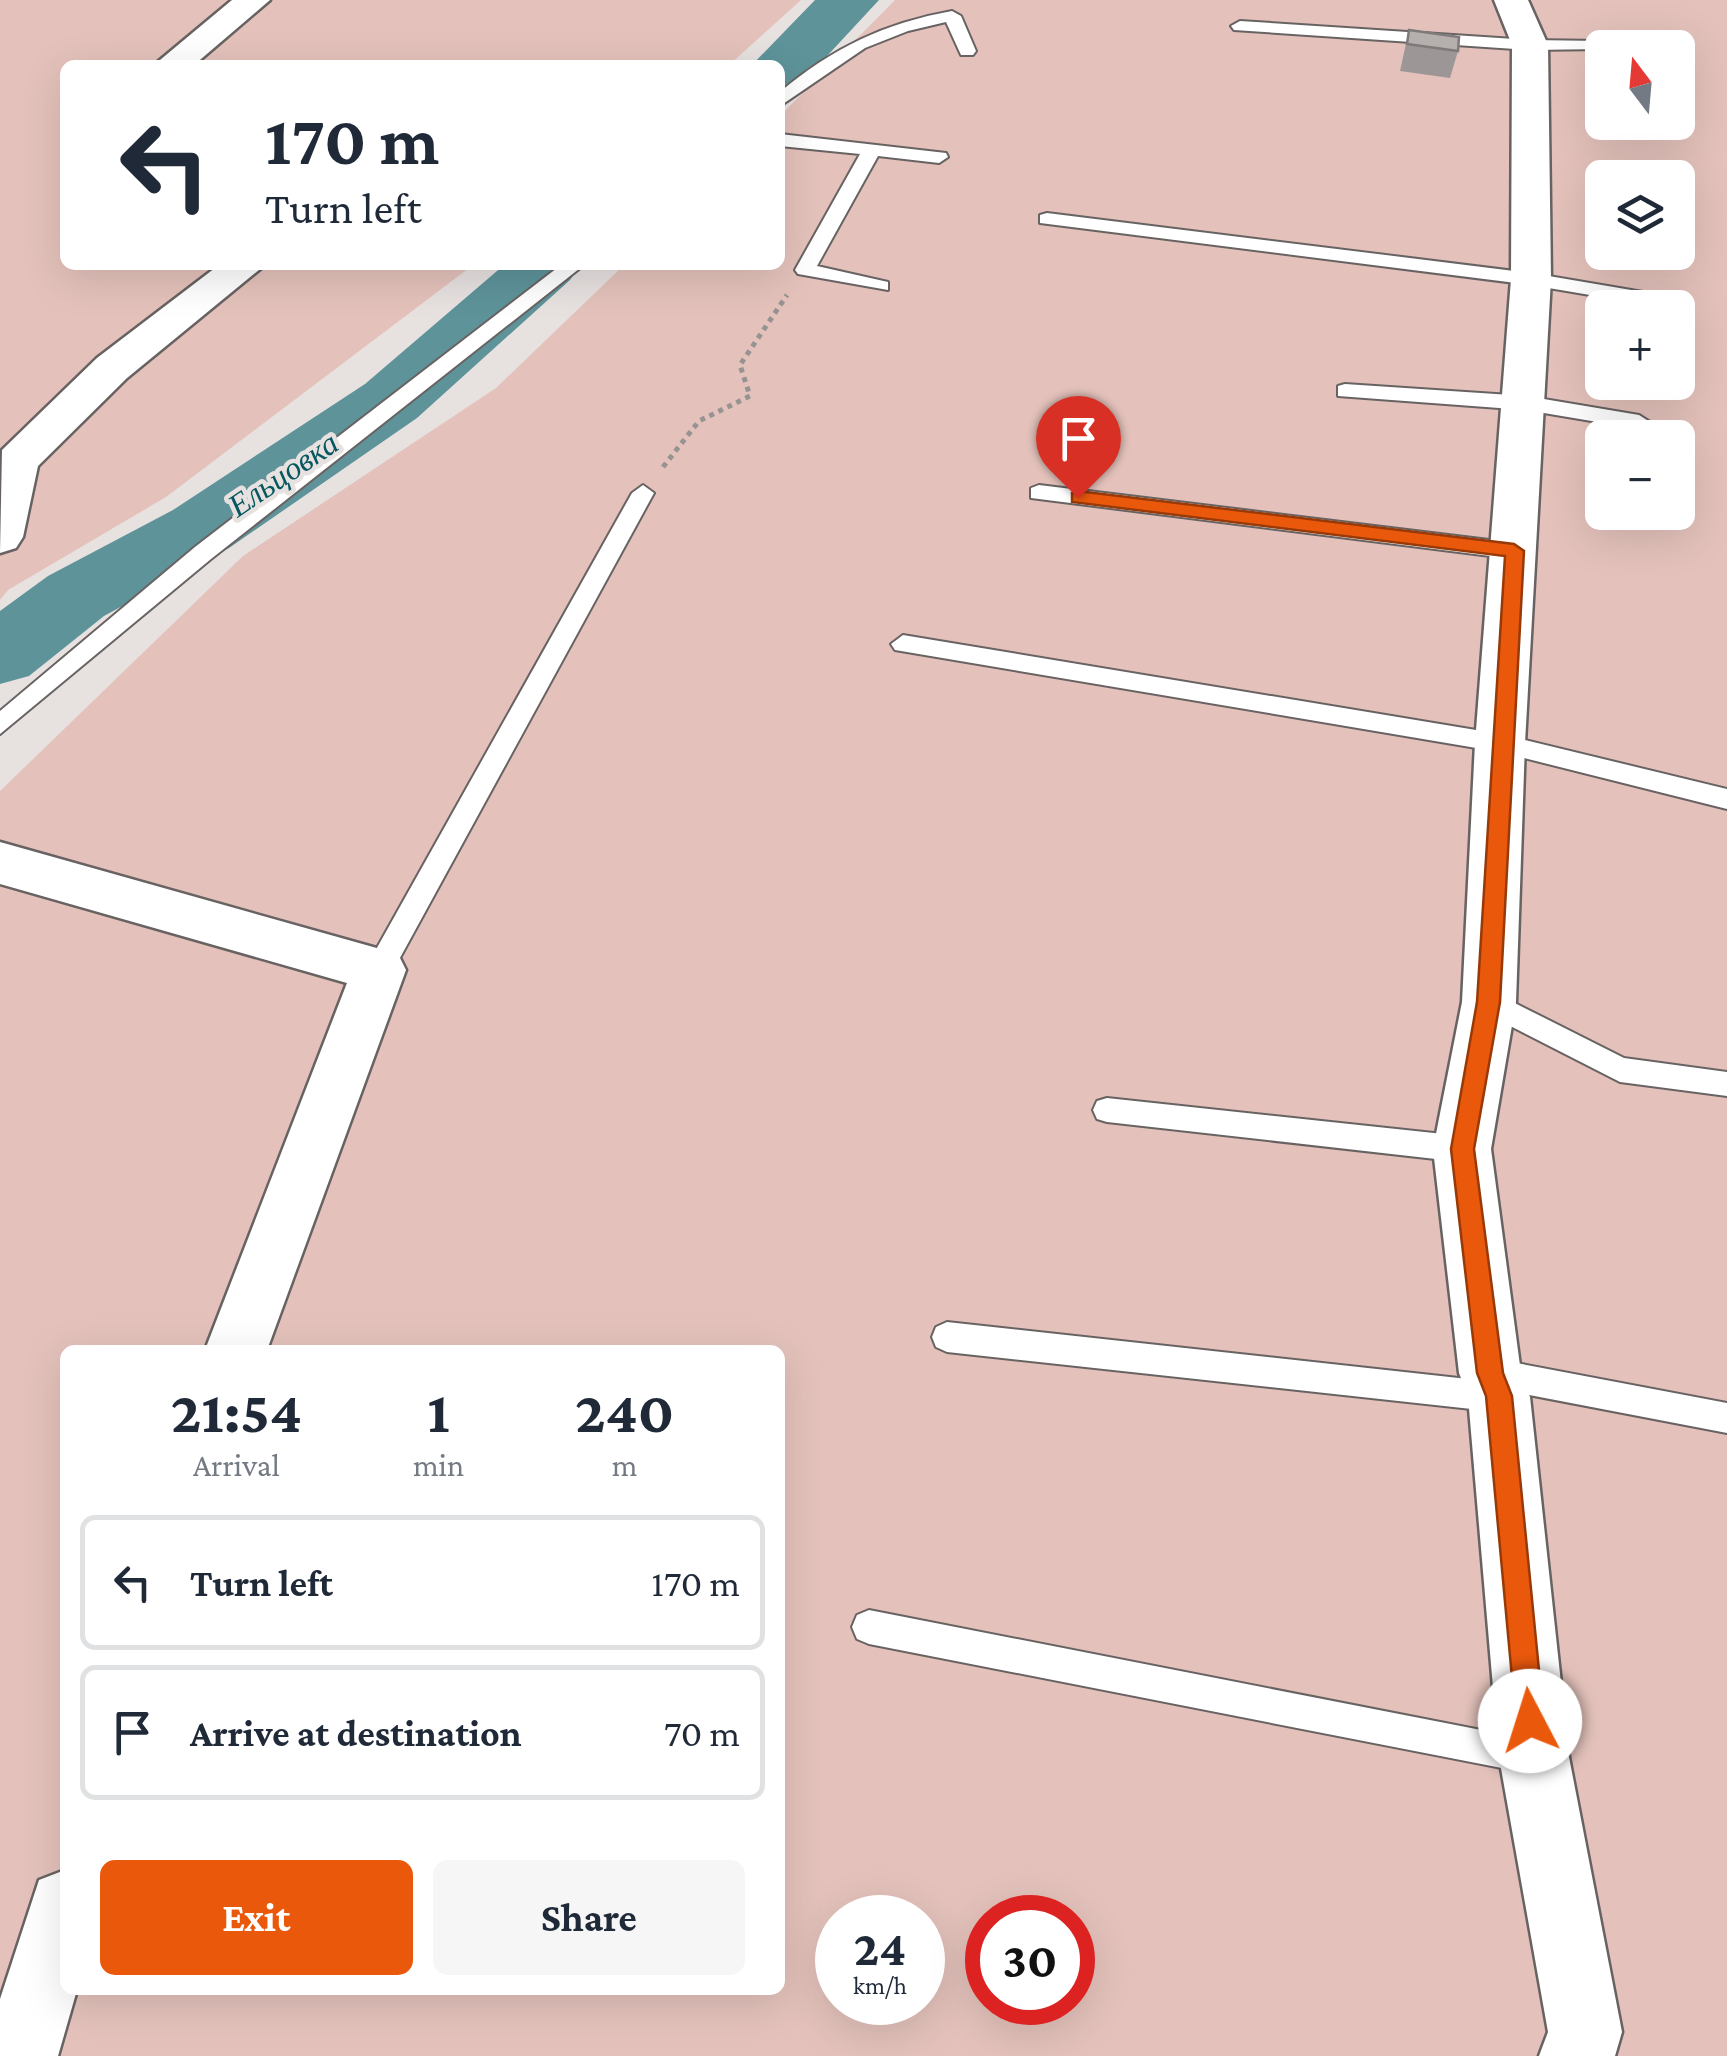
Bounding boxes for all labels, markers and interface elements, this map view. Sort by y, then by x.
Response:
north arrow [1585,30,1695,140]
map controls [1585,30,1695,530]
icon: left [100,100,230,230]
text: 170 m [265,101,439,179]
button: layers [1585,160,1695,270]
text: Turn left [265,183,422,233]
button: + [1585,290,1695,400]
pin [1036,396,1121,499]
icon: arrive [1051,411,1106,466]
button: − [1585,420,1695,530]
water label: Ельцовка [220,424,345,524]
text: 21:54 [171,1378,302,1445]
text: 1 [427,1378,450,1445]
text: 240 [575,1378,674,1445]
text: Arrival [193,1447,280,1483]
text: min [413,1447,464,1483]
text: m [612,1447,637,1483]
icon: left [105,1555,160,1610]
text: Turn left [190,1562,333,1604]
text: 170 m [651,1562,740,1604]
position arrow [1478,1669,1582,1773]
icon: arrive [105,1705,160,1760]
text: Arrive at destination [190,1712,522,1754]
text: 70 m [664,1712,740,1754]
button: Exit [100,1860,413,1975]
button: Share [433,1860,745,1975]
speed limit sign: 30 [965,1895,1095,2025]
text: 24 [854,1920,906,1976]
text: km/h [853,1972,907,1999]

